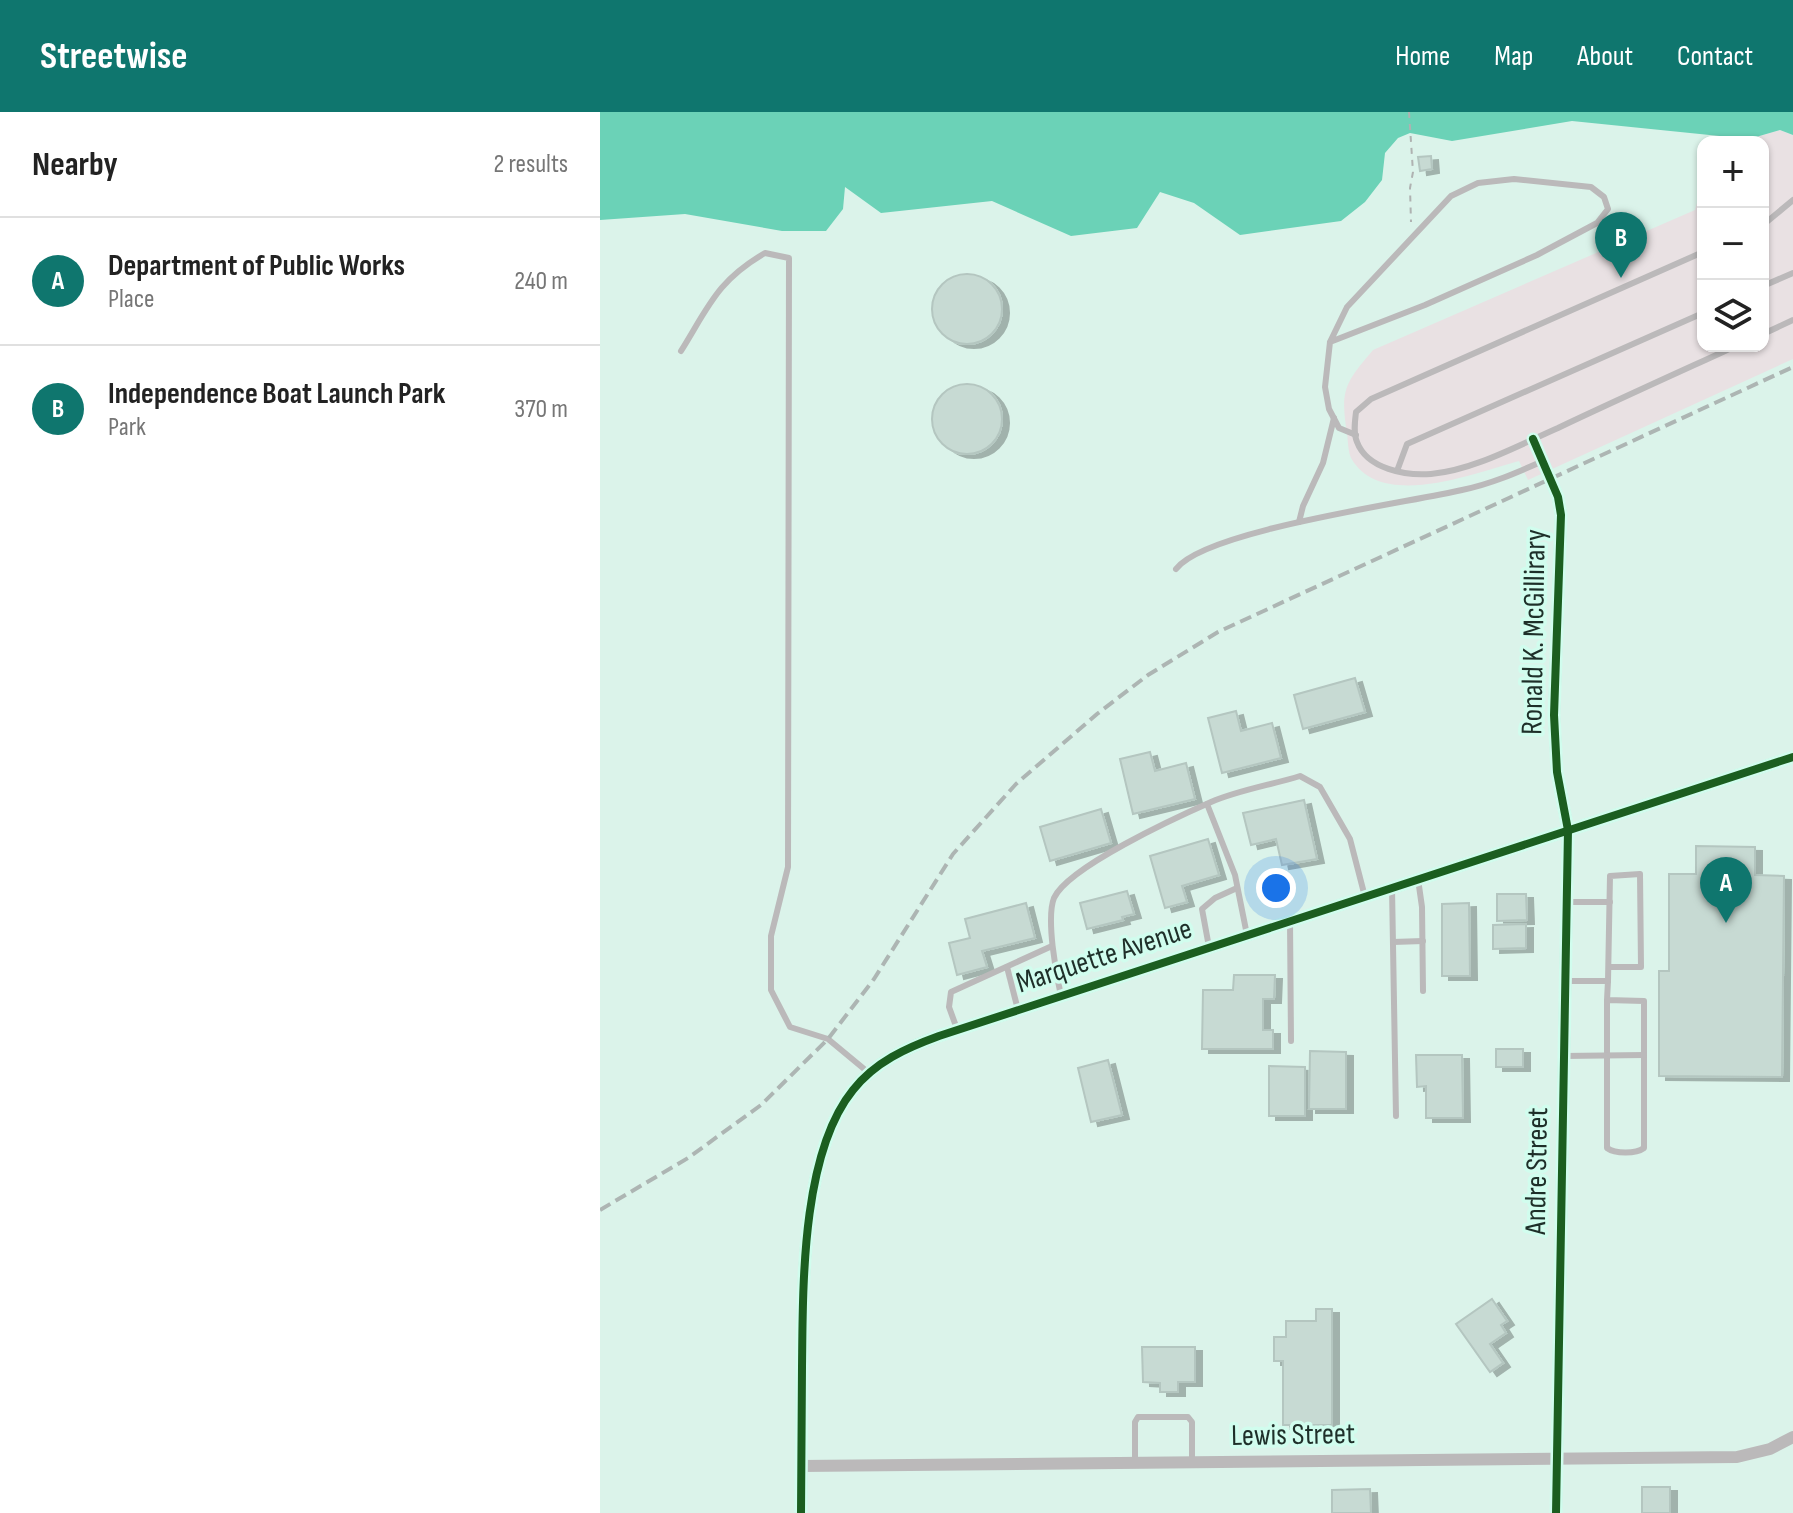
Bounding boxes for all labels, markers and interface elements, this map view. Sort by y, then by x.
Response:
text: Streetwise [40,34,188,79]
text: Home [1395,40,1450,73]
text: Map [1494,40,1533,73]
text: About [1577,40,1633,73]
text: Contact [1677,40,1753,73]
map controls [1697,136,1769,352]
button: + [1697,136,1769,208]
text: Nearby [32,144,118,185]
text: 2 results [494,149,568,180]
button: − [1697,208,1769,280]
pin: B [1595,212,1647,278]
text: Department of Public Works [108,248,405,284]
text: A [52,266,64,297]
text: 240 m [514,266,568,297]
button: layers [1697,280,1769,352]
text: Place [108,284,155,315]
text: Independence Boat Launch Park [108,376,445,412]
text: B [52,394,64,425]
text: 370 m [514,394,568,425]
text: Park [108,412,146,443]
street label: Ronald K. McGillirary [1514,529,1554,735]
pin: A [1700,857,1752,923]
your location [1256,868,1296,908]
street label: Marquette Avenue [1012,911,1196,1001]
street label: Andre Street [1518,1107,1556,1236]
street label: Lewis Street [1231,1416,1355,1454]

